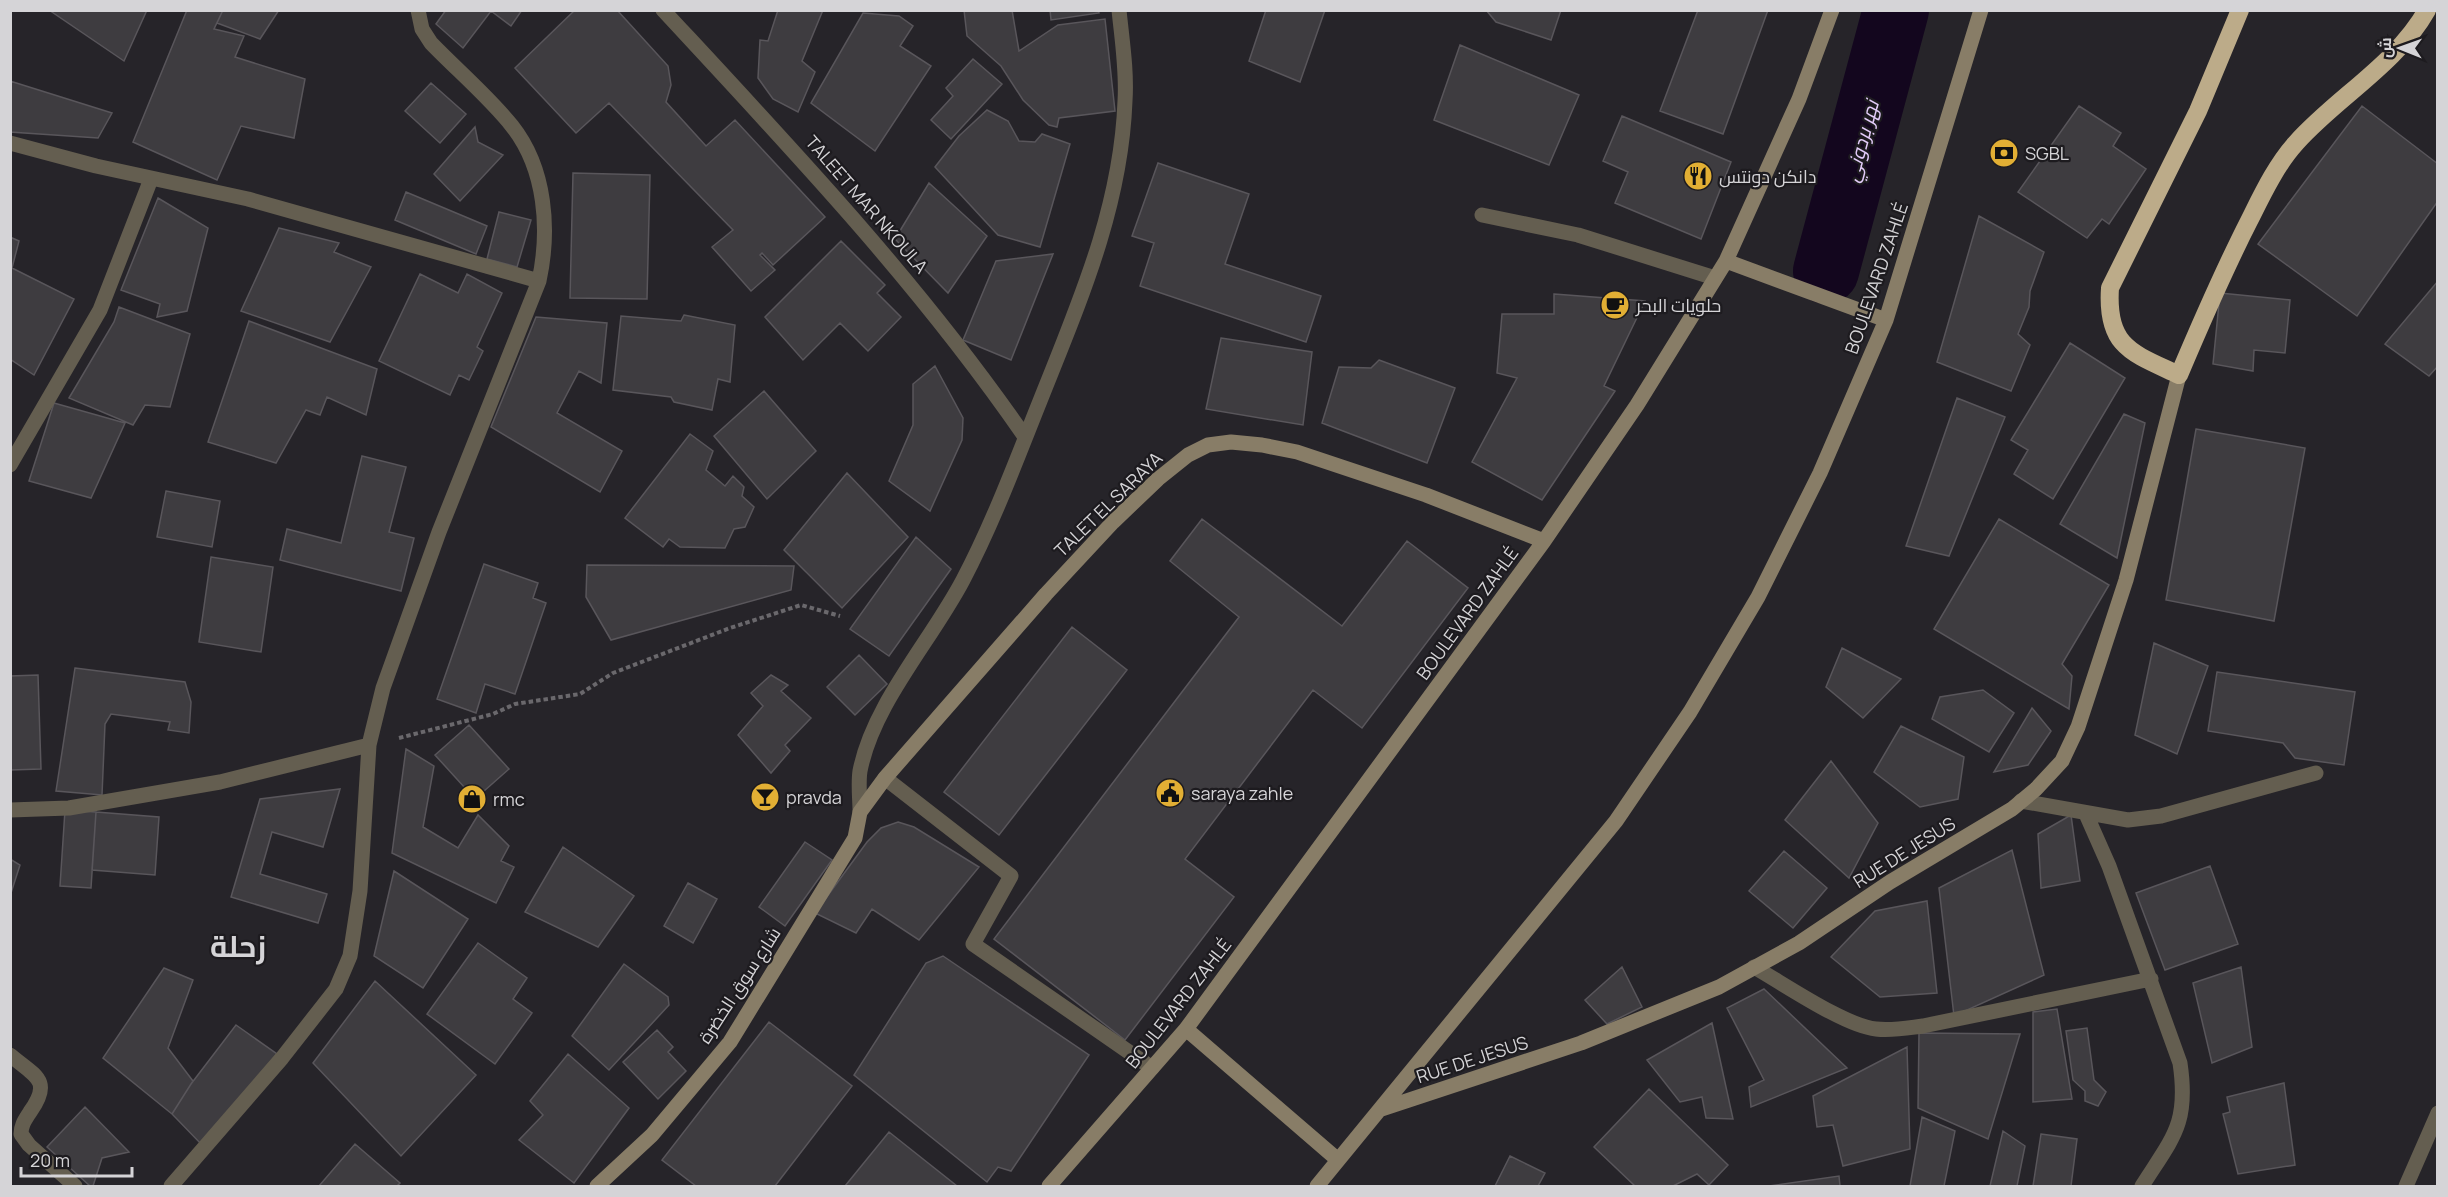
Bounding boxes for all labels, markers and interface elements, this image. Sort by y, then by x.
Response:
north arrow [2370,18,2430,78]
text: ش [2374,37,2396,58]
water label: نهر بردوني [1837,95,1888,186]
street label: TALEET MAR NKOULA [800,130,934,279]
bank icon: SGBL [1988,137,2020,169]
place label: SGBL [2025,141,2069,165]
restaurant icon: دانكن دونتس [1682,160,1714,192]
place label: دانكن دونتس [1719,164,1816,188]
street label: BOULEVARD ZAHLÉ [1839,199,1913,357]
cafe icon: حلويات البحر [1599,289,1631,321]
place label: حلويات البحر [1635,293,1721,317]
street label: TALET EL SARAYA [1049,446,1168,562]
street label: BOULEVARD ZAHLÉ [1411,542,1523,684]
public building icon: saraya zahle [1154,777,1186,809]
bar icon: pravda [749,781,781,813]
place label: saraya zahle [1191,781,1293,805]
shop icon: rmc [456,783,488,815]
place label: pravda [786,785,842,809]
place label: rmc [493,787,525,811]
street label: RUE DE JESUS [1848,811,1960,893]
street label: شارع سوق الخضرة [692,922,786,1048]
district label: زحلة [210,925,266,966]
street label: BOULEVARD ZAHLÉ [1120,933,1236,1073]
street label: RUE DE JESUS [1413,1030,1531,1088]
scale bar [21,1140,132,1178]
text: 20 m [30,1148,70,1172]

